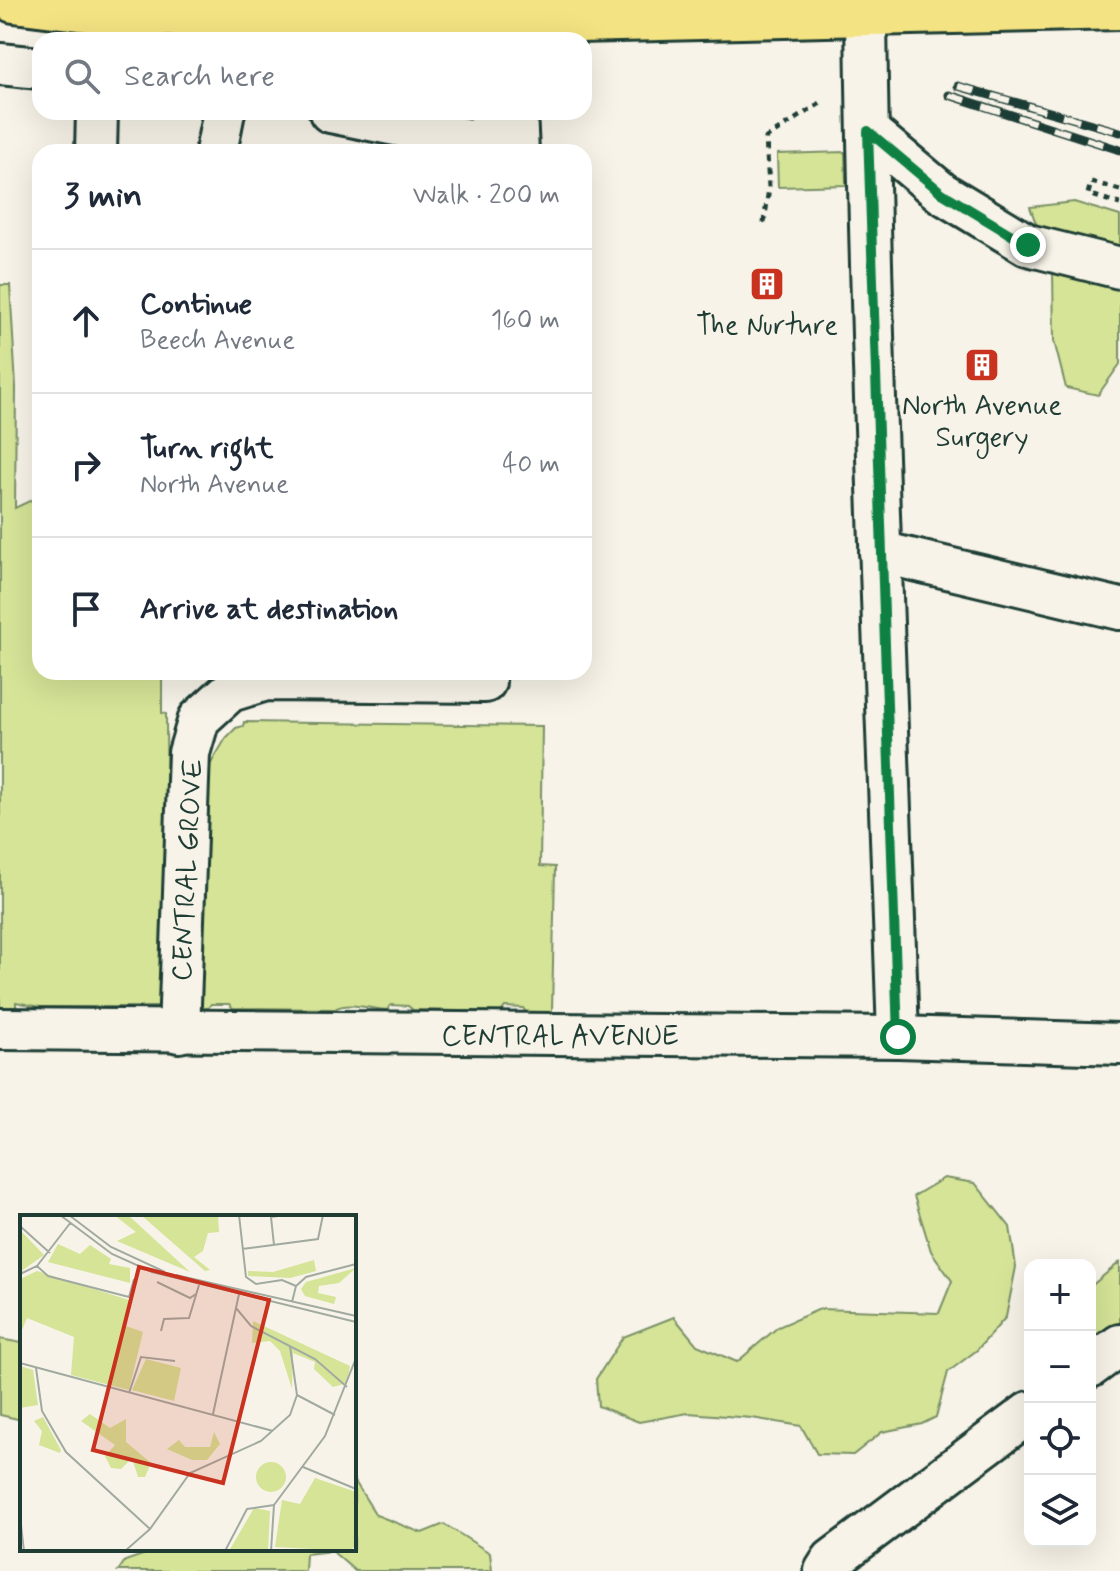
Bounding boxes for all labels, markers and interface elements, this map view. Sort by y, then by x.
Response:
search box [32,32,592,120]
icon: search [60,54,104,98]
text: Search here [124,57,275,96]
text: 3 min [64,174,142,219]
text: Walk · 200 m [413,179,560,213]
route end [1010,227,1046,263]
building icon: The Nurture [748,265,786,303]
text: Continue [140,285,252,324]
icon: ahead [64,299,108,343]
text: 160 m [491,304,560,338]
place label: The Nurture [696,308,838,345]
text: Beech Avenue [140,324,295,358]
building icon: North Avenue Surgery [963,346,1001,384]
place label: North Avenue Surgery [902,388,1062,459]
text: Turn right [140,429,273,468]
icon: right [64,443,108,487]
text: 40 m [502,448,560,482]
text: North Avenue [140,468,289,502]
icon: arrive [64,587,108,631]
text: Arrive at destination [140,590,398,629]
street label: CENTRAL GROVE [164,758,213,982]
street label: CENTRAL AVENUE [441,1019,679,1056]
route start [880,1019,916,1055]
inset map [20,1215,356,1551]
map controls [1024,1259,1096,1547]
button: + [1024,1259,1096,1331]
button: − [1024,1331,1096,1403]
button: locate [1024,1403,1096,1475]
button: layers [1024,1475,1096,1547]

